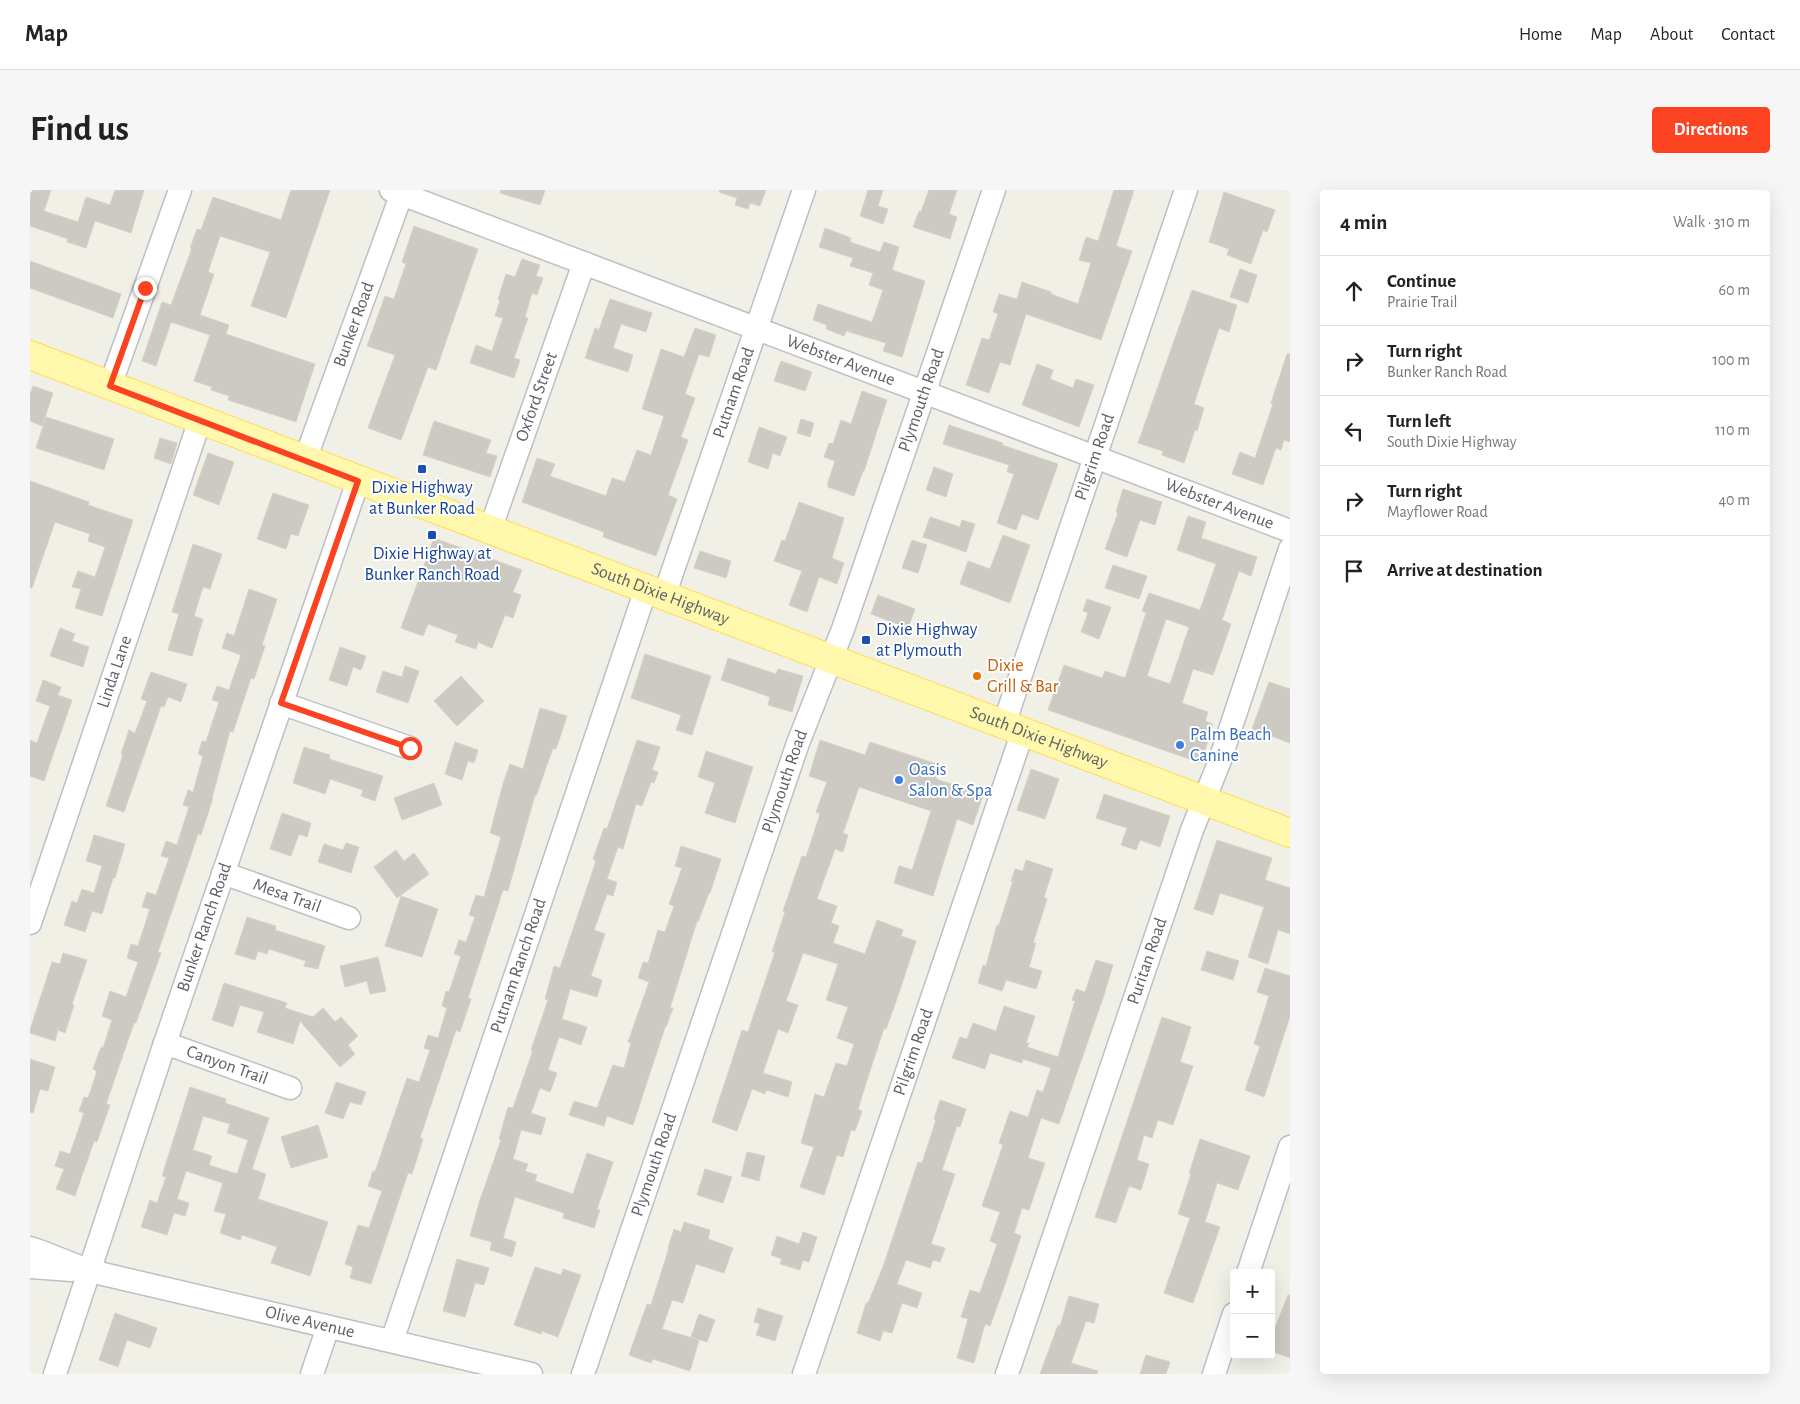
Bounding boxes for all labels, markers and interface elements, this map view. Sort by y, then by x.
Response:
text: Map [25,22,68,46]
text: Home [1519,26,1562,44]
text: Map [1590,26,1622,44]
text: About [1650,26,1693,44]
text: Contact [1721,26,1775,44]
button: Directions [1652,107,1770,153]
text: Find us [30,112,129,147]
text: 4 min [1340,212,1387,233]
text: Walk · 310 m [1673,214,1750,230]
text: Continue [1387,272,1456,291]
route end [134,277,157,300]
icon: ahead [1340,277,1368,305]
street label: Bunker Road [331,280,378,369]
text: 60 m [1719,282,1750,298]
text: Prairie Trail [1387,294,1457,310]
street label: Webster Avenue [784,332,898,389]
text: Turn right [1387,342,1462,361]
street label: Putnam Road [710,345,758,440]
street label: Plymouth Road [896,346,948,454]
icon: right [1340,347,1368,375]
street label: Oxford Street [513,350,561,444]
text: 100 m [1712,352,1750,368]
text: Bunker Ranch Road [1387,364,1507,380]
street label: Pilgrim Road [1072,411,1118,503]
text: Turn left [1387,412,1451,431]
icon: left [1340,417,1368,445]
text: 110 m [1715,422,1750,438]
text: South Dixie Highway [1387,434,1517,450]
marker: Dixie Highway at Bunker Road [416,463,428,475]
street label: Webster Avenue [1163,475,1276,533]
place label: Dixie Highway at Bunker Road [369,479,475,518]
text: Turn right [1387,482,1462,501]
icon: right [1340,487,1368,515]
text: 40 m [1718,492,1750,508]
text: Mayflower Road [1387,504,1488,520]
marker: Dixie Highway at Bunker Ranch Road [426,529,438,541]
place label: Dixie Highway at Bunker Ranch Road [364,545,500,584]
icon: arrive [1340,557,1368,585]
street label: South Dixie Highway [589,560,732,628]
text: Arrive at destination [1387,561,1543,580]
place label: Dixie Highway at Plymouth [876,621,978,660]
street label: Linda Lane [94,634,135,710]
marker: Dixie Highway at Plymouth [860,634,872,646]
place label: Dixie Grill & Bar [987,657,1059,696]
marker: Dixie Grill & Bar [971,670,983,682]
street label: South Dixie Highway [967,703,1111,772]
place label: Palm Beach Canine [1190,726,1271,765]
street label: Plymouth Road [759,727,811,835]
route start [399,737,422,760]
marker: Palm Beach Canine [1174,739,1186,751]
place label: Oasis Salon & Spa [909,761,992,800]
marker: Oasis Salon & Spa [893,774,905,786]
street label: Bunker Ranch Road [174,861,235,994]
street label: Mesa Trail [251,876,323,916]
street label: Putnam Ranch Road [488,896,550,1036]
street label: Puritan Road [1124,916,1170,1007]
street label: Pilgrim Road [891,1006,937,1098]
street label: Canyon Trail [184,1042,270,1088]
street label: Plymouth Road [628,1111,680,1219]
map controls [1230,1269,1275,1359]
button: + [1230,1269,1275,1314]
street label: Olive Avenue [263,1303,356,1342]
button: − [1230,1314,1275,1359]

